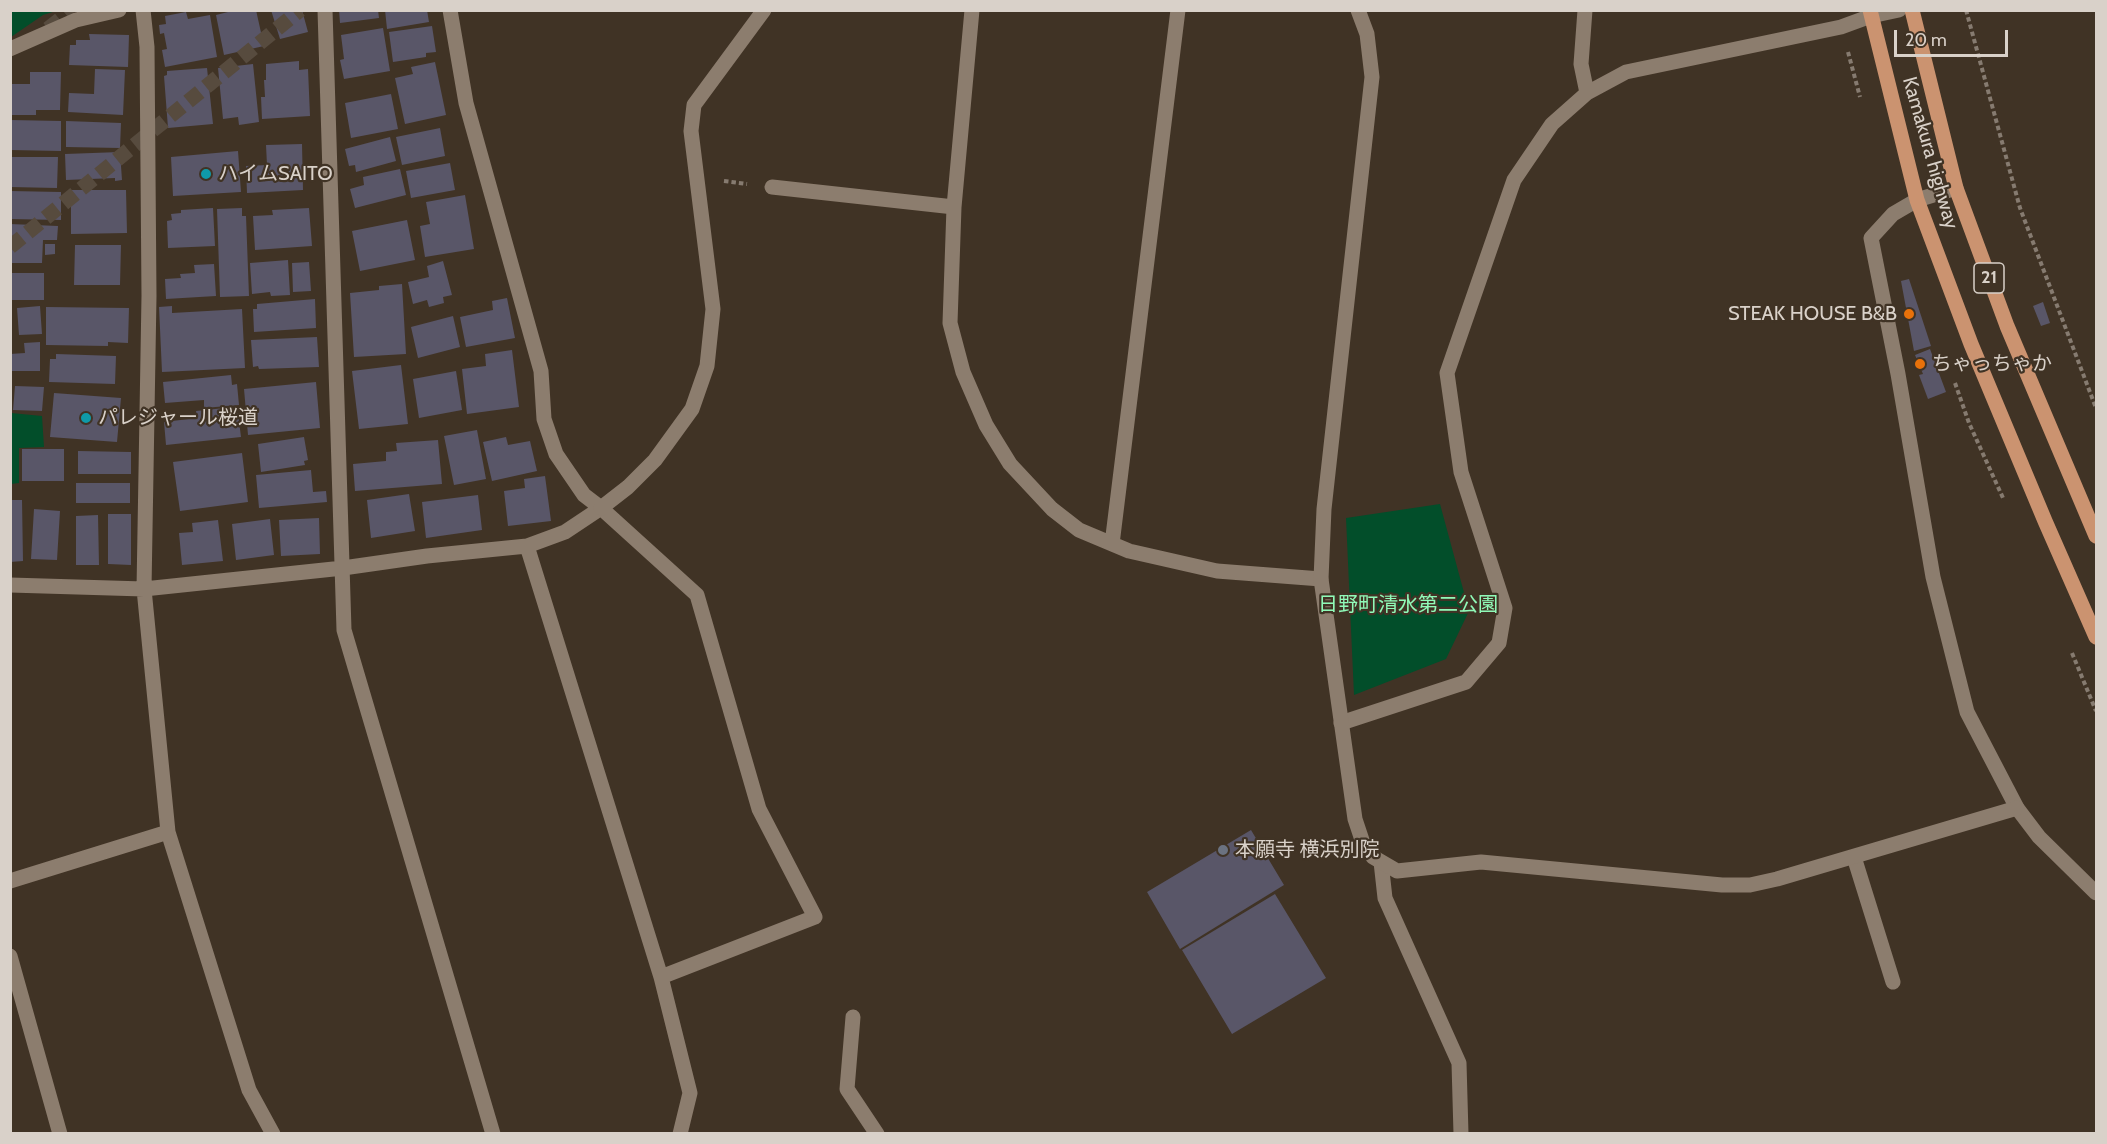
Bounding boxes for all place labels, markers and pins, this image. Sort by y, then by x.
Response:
place label: ハイムSAITO [218,162,333,186]
marker: ハイムSAITO [199,167,213,181]
place label: STEAK HOUSE B&B [1728,302,1897,326]
marker: STEAK HOUSE B&B [1902,307,1916,321]
place label: ちゃっちゃか [1932,352,2052,376]
marker: ちゃっちゃか [1913,357,1927,371]
place label: パレジャール桜道 [98,406,258,430]
marker: パレジャール桜道 [79,411,93,425]
place label: 本願寺 横浜別院 [1235,838,1379,862]
marker: 本願寺 横浜別院 [1216,843,1230,857]

